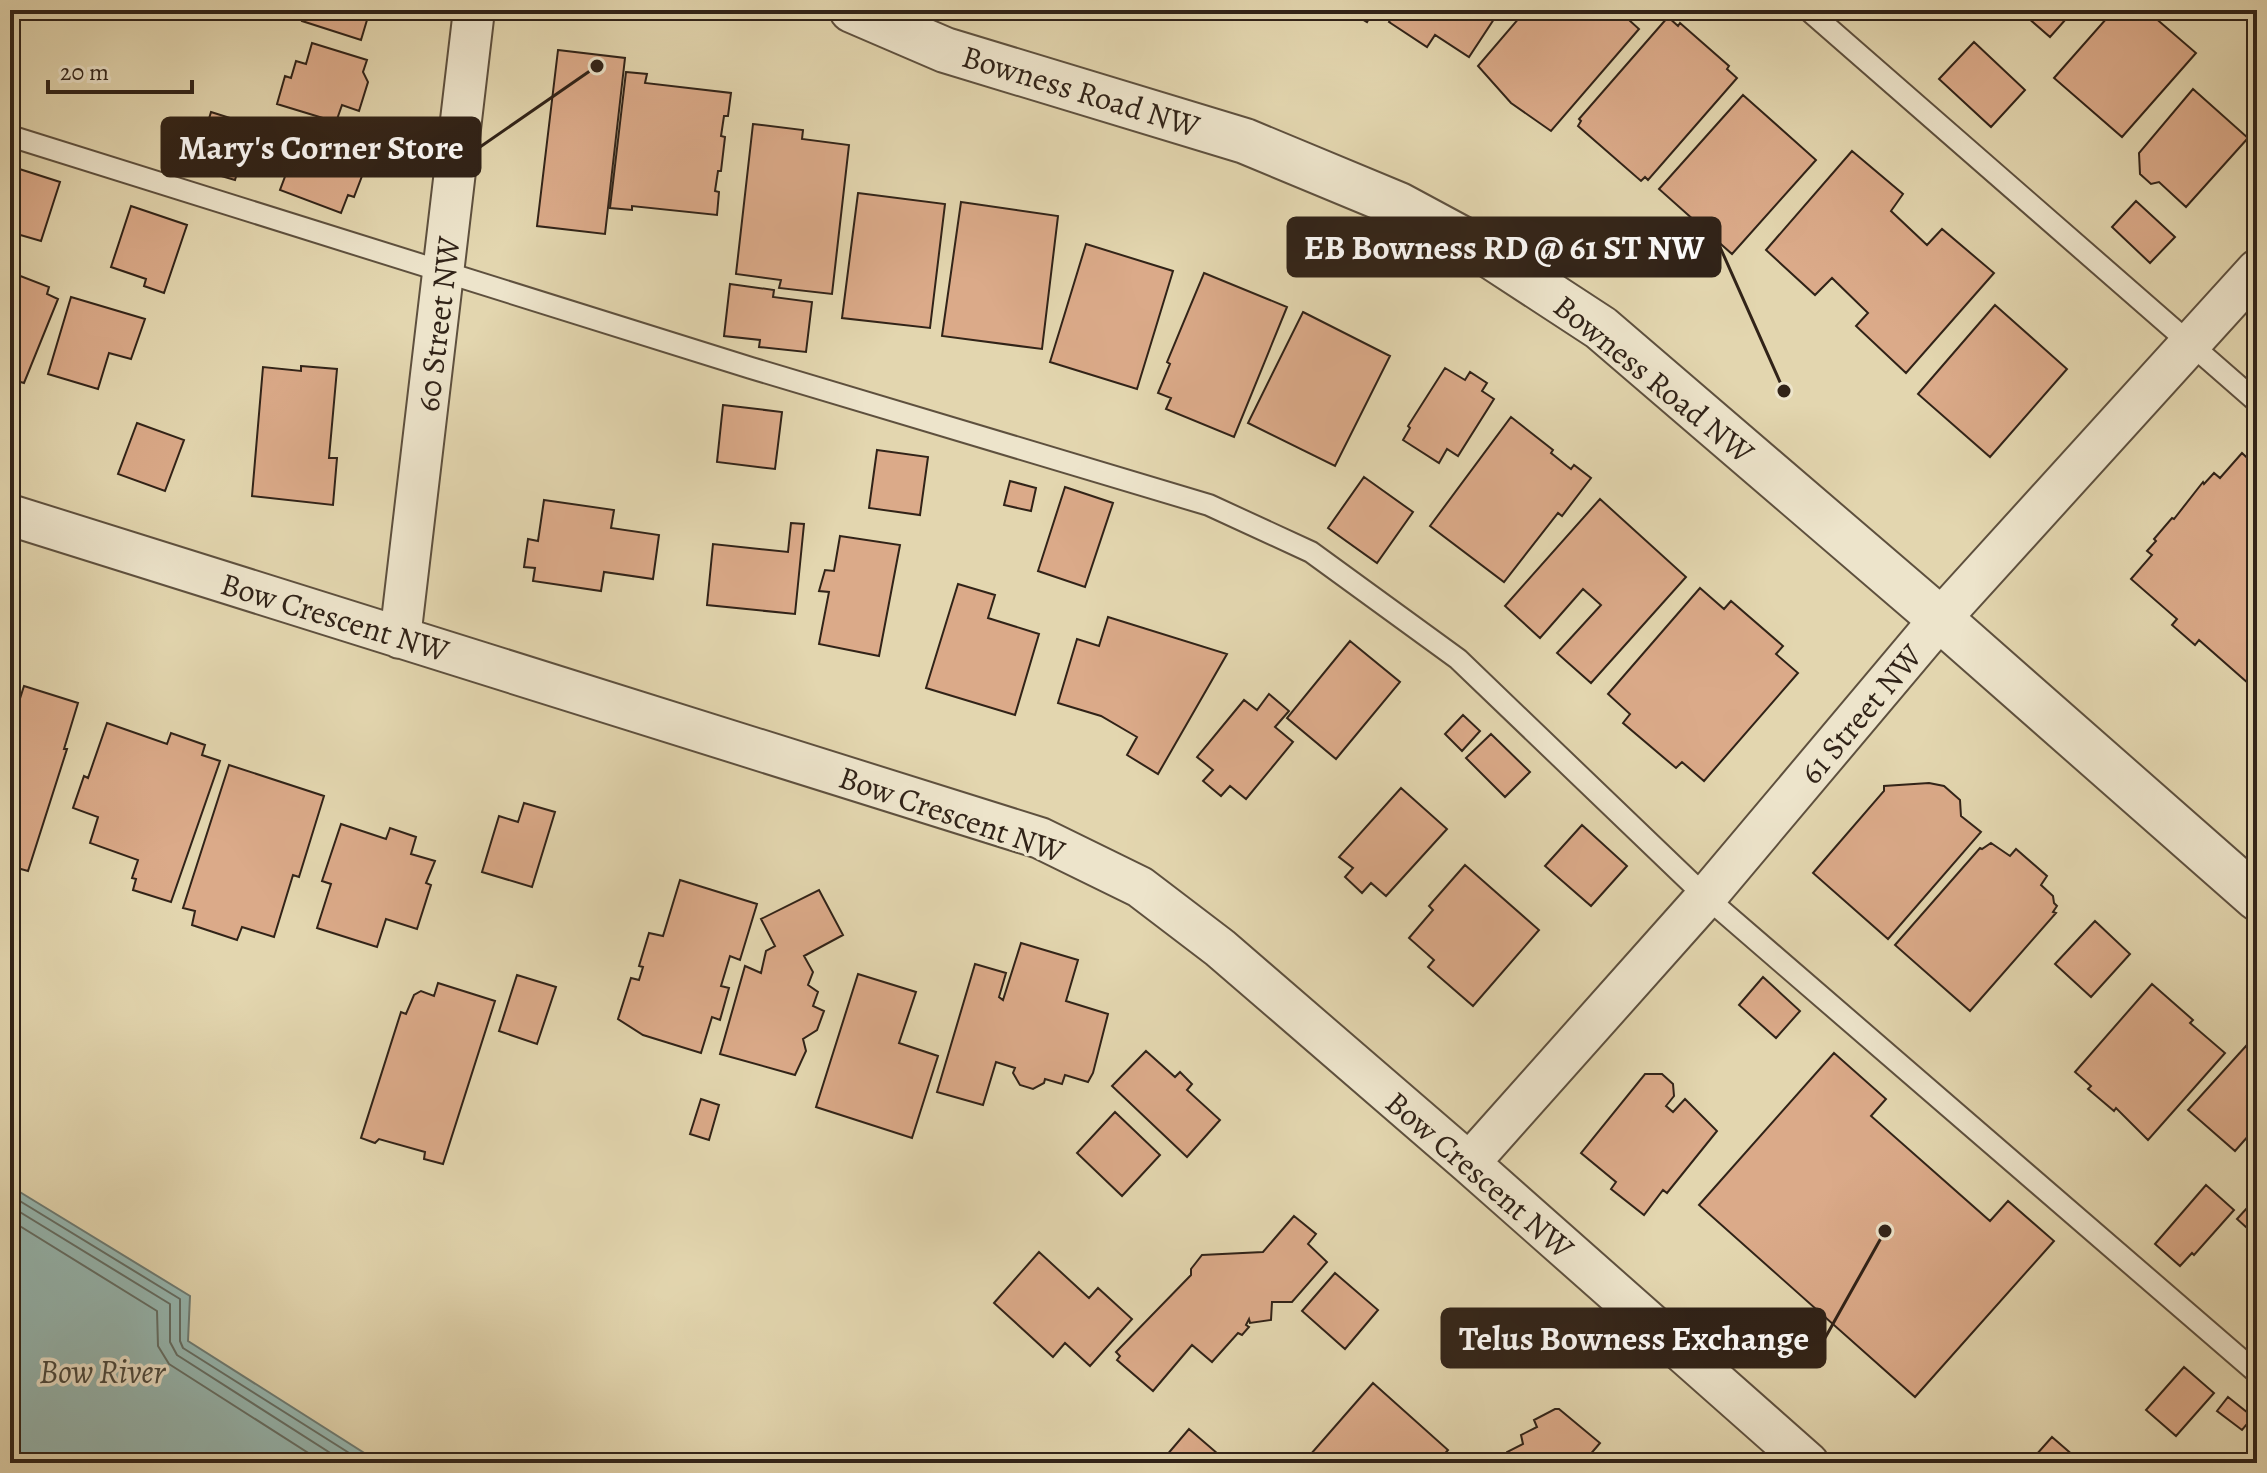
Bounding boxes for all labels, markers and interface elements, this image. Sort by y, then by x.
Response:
street label: Bowness Road NW [957,34,1205,148]
scale bar [48,44,192,94]
text: 20 m [60,56,109,88]
callout: Mary's Corner Store [162,118,480,176]
text: Mary's Corner Store [178,124,464,171]
callout: EB Bowness RD @ 61 ST NW [1288,218,1720,276]
text: EB Bowness RD @ 61 ST NW [1304,224,1705,271]
street label: 60 Street NW [405,234,471,414]
street label: Bowness Road NW [1544,284,1764,474]
street label: Bow Crescent NW [216,561,455,673]
street label: 61 Street NW [1790,635,1933,793]
street label: Bow Crescent NW [833,755,1071,873]
street label: Bow Crescent NW [1376,1081,1584,1269]
callout: Telus Bowness Exchange [1442,1309,1825,1367]
text: Telus Bowness Exchange [1459,1315,1809,1362]
water label: Bow River [39,1348,166,1395]

